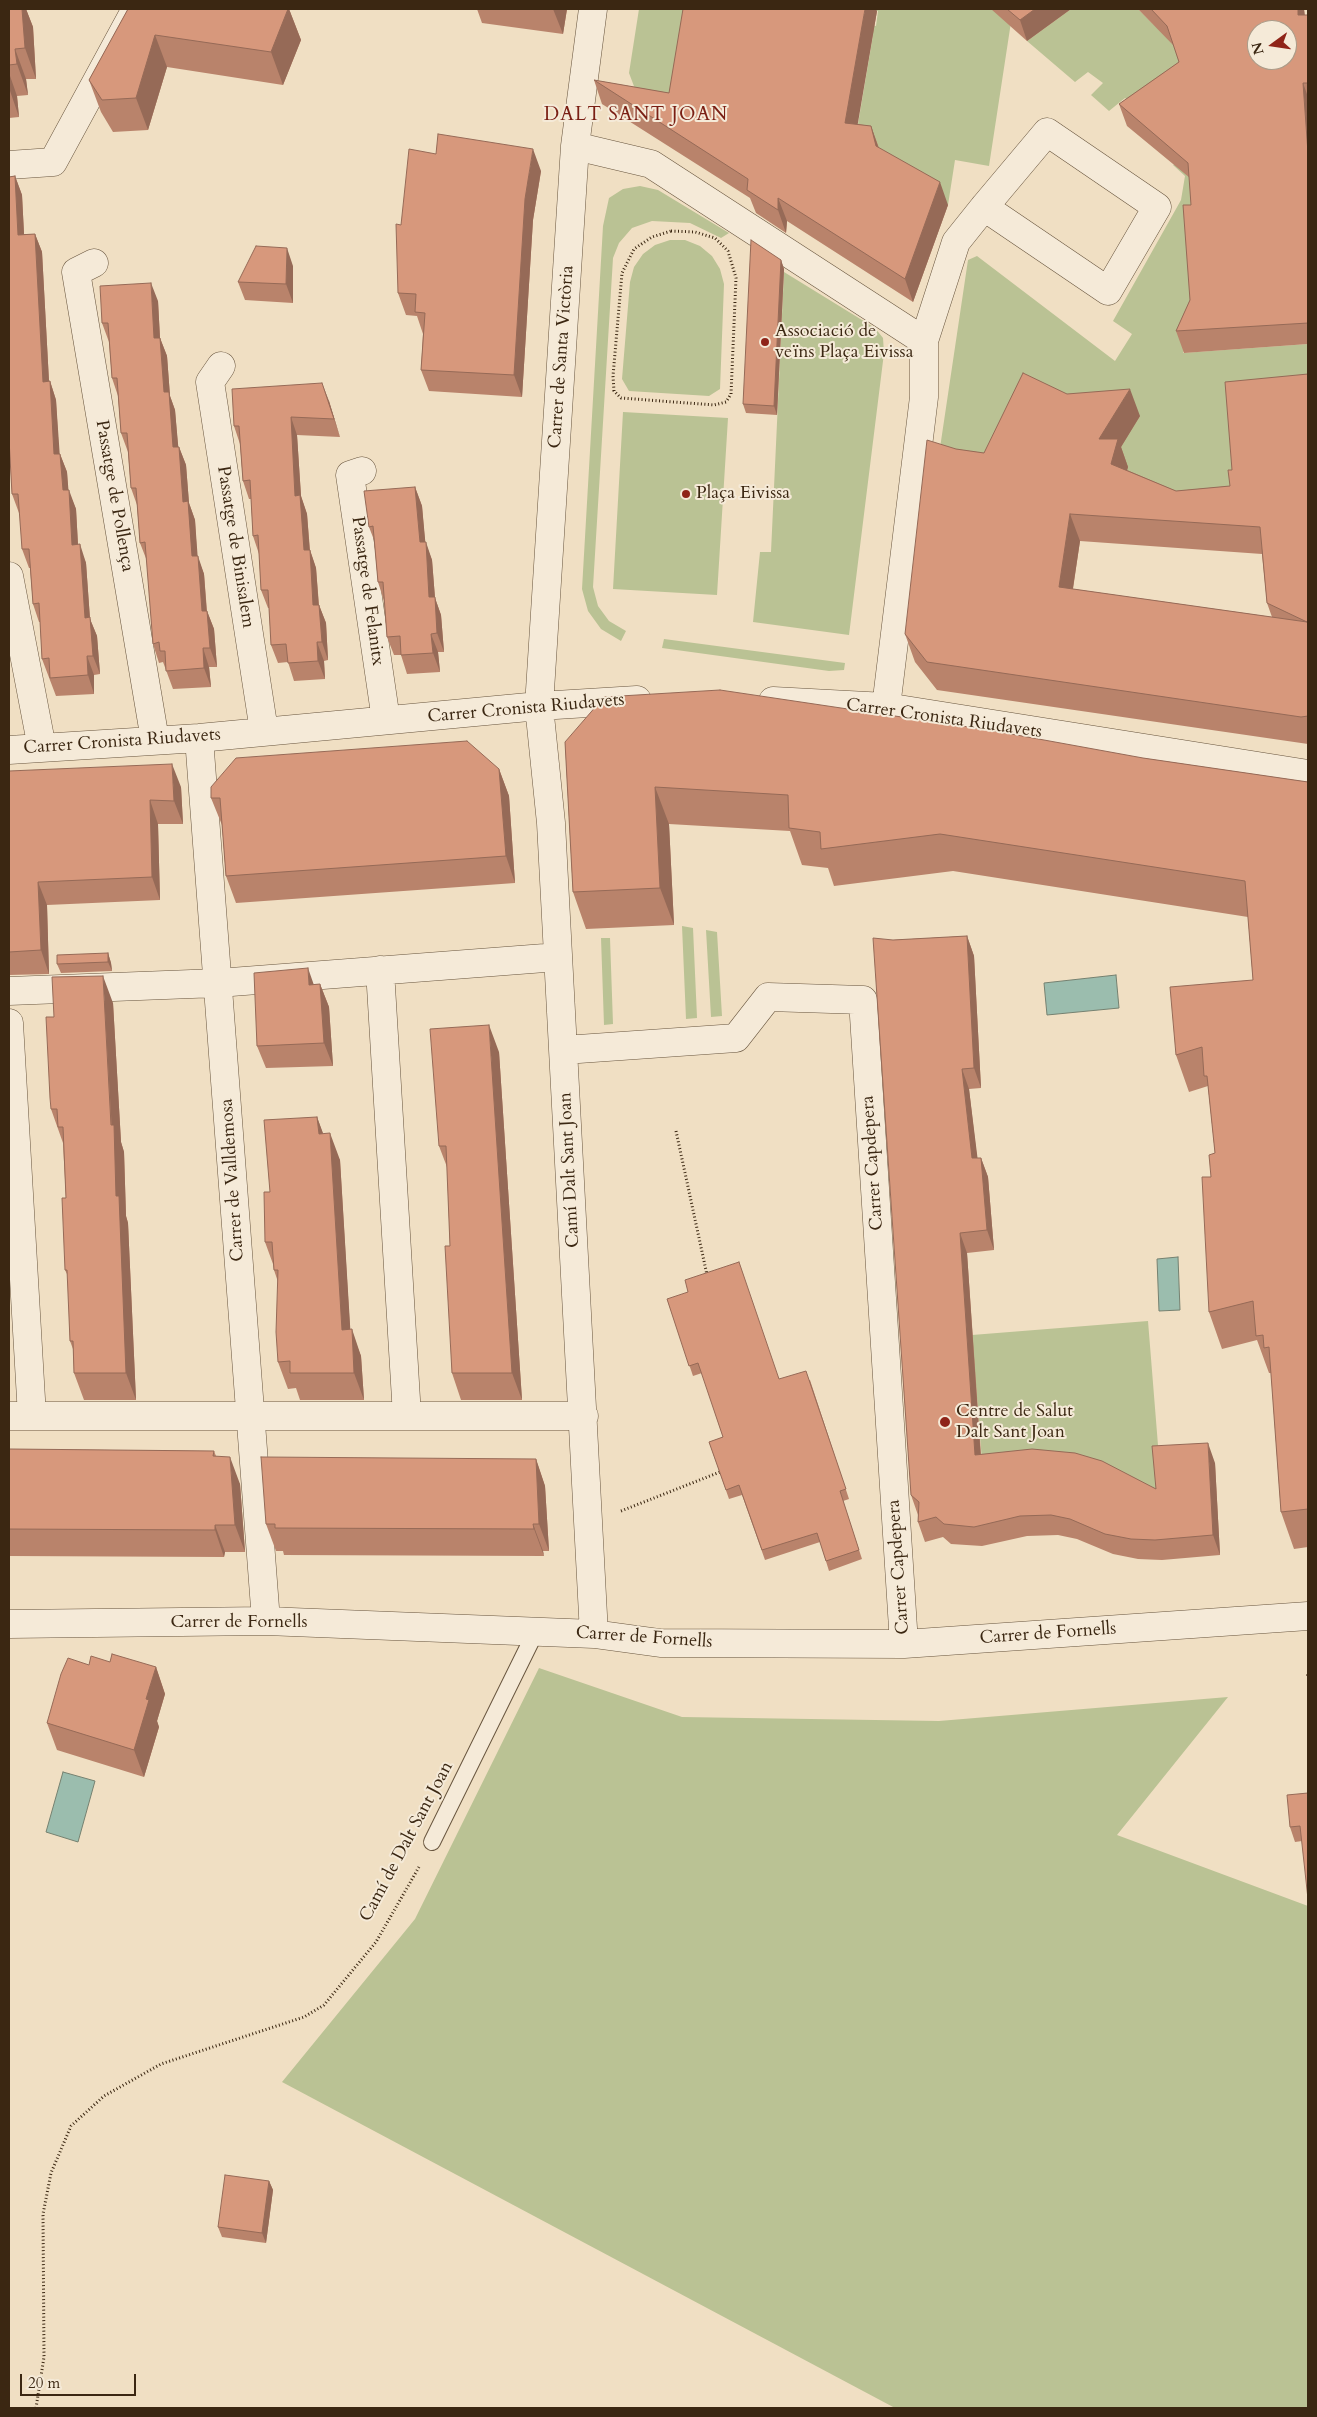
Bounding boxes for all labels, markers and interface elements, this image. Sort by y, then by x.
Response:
north arrow [1247,20,1297,70]
text: N [1247,40,1269,57]
district label: DALT SANT JOAN [542,105,730,127]
street label: Carrer de Santa Victòria [545,265,579,449]
place label: Associació de veïns Plaça Eivissa [775,321,913,364]
marker: Associació de veïns Plaça Eivissa [759,336,771,348]
street label: Passatge de Pollença [90,419,138,573]
street label: Passatge de Binisalem [212,464,258,630]
place label: Plaça Eivissa [696,483,790,505]
marker: Plaça Eivissa [680,488,692,500]
street label: Passatge de Felanitx [346,515,388,667]
street label: Carrer Cronista Riudavets [427,690,625,728]
street label: Carrer Cronista Riudavets [845,695,1043,743]
street label: Carrer Cronista Riudavets [23,724,221,760]
street label: Camí Dalt Sant Joan [555,1092,585,1248]
street label: Carrer Capdepera [858,1095,888,1231]
street label: Carrer de Valldemosa [217,1098,249,1262]
place label: Centre de Salut Dalt Sant Joan [956,1401,1073,1444]
marker: Centre de Salut Dalt Sant Joan [938,1415,952,1429]
street label: Carrer Capdepera [884,1499,914,1635]
street label: Carrer de Fornells [171,1612,307,1634]
street label: Carrer de Fornells [979,1618,1117,1650]
street label: Carrer de Fornells [575,1622,713,1654]
street label: Camí de Dalt Sant Joan [356,1758,458,1926]
scale bar [22,2364,139,2396]
text: 20 m [28,2373,60,2393]

